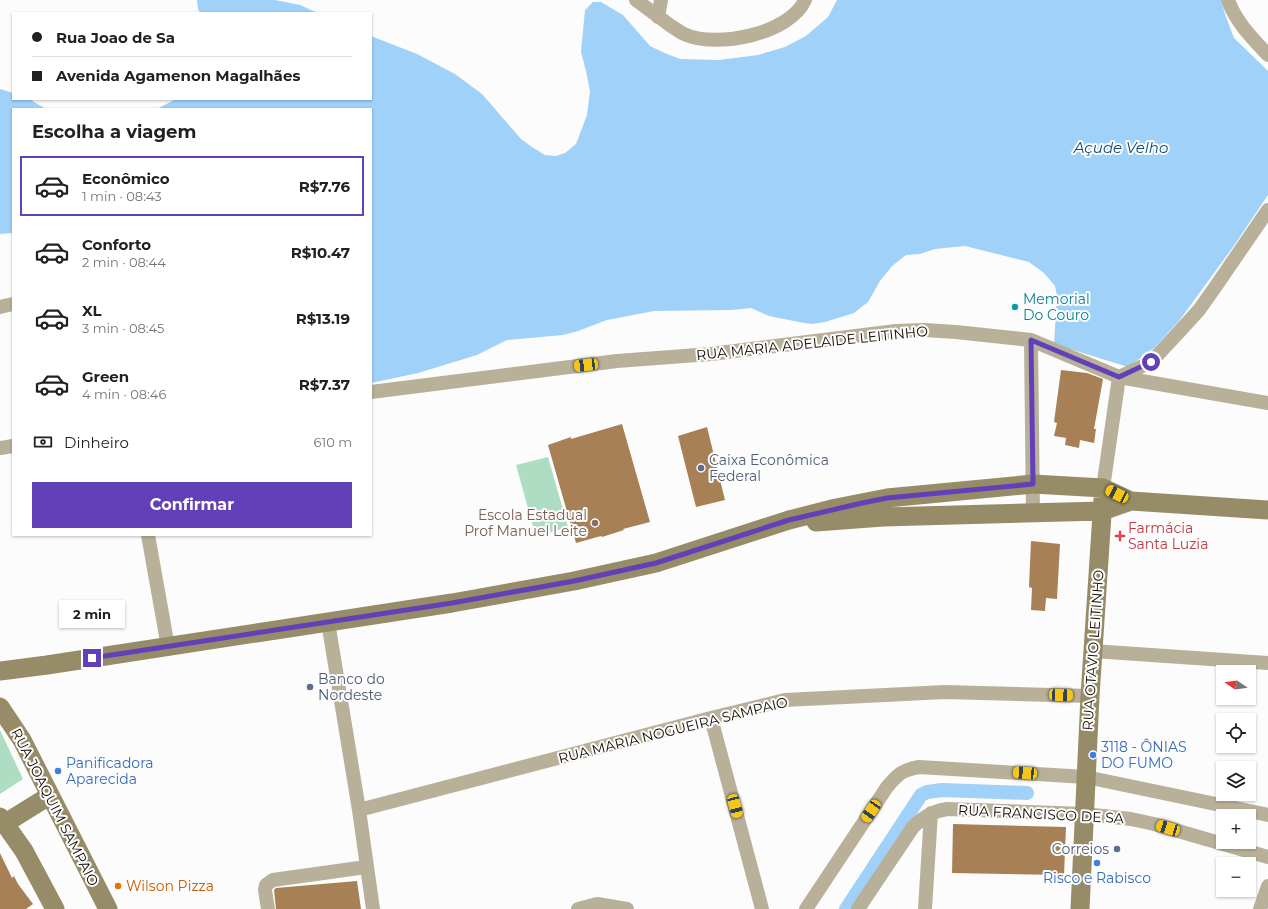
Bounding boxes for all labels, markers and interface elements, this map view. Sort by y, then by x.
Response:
text: Rua Joao de Sa [56,28,175,47]
text: Avenida Agamenon Magalhães [56,66,300,85]
text: Escolha a viagem [32,121,196,143]
water label: Açude Velho [1073,138,1168,157]
icon: car [34,168,70,204]
text: Econômico [82,169,170,188]
text: R$7.76 [299,177,350,196]
text: 1 min · 08:43 [82,188,162,204]
icon: car [34,234,70,270]
text: Conforto [82,235,151,254]
text: R$10.47 [291,243,350,262]
text: 2 min · 08:44 [82,254,166,270]
place label: Memorial Do Couro [1023,290,1090,324]
icon: car [34,300,70,336]
text: XL [82,301,101,320]
marker: Memorial Do Couro [1010,302,1020,312]
text: R$13.19 [296,309,350,328]
text: 3 min · 08:45 [82,320,164,336]
street label: RUA MARIA ADELAIDE LEITINHO [695,322,929,364]
route start [1142,353,1160,371]
car [573,358,599,372]
icon: car [34,366,70,402]
text: Green [82,367,129,386]
text: R$7.37 [299,375,350,394]
text: 4 min · 08:46 [82,386,166,402]
icon: cash [32,431,54,453]
text: Dinheiro [64,433,129,452]
text: 610 m [314,434,352,450]
place label: Caixa Econômica Federal [709,451,829,485]
marker: Caixa Econômica Federal [696,463,706,473]
button: Confirmar [32,482,352,528]
car [1104,483,1130,505]
place label: Escola Estadual Prof Manuel Leite [464,506,587,540]
marker: Escola Estadual Prof Manuel Leite [590,518,600,528]
place label: Farmácia Santa Luzia [1128,519,1208,553]
marker: Farmácia Santa Luzia [1115,531,1125,541]
street label: RUA OTAVIO LEITINHO [1078,569,1108,731]
callout: 2 min [59,600,125,628]
text: 2 min [73,606,111,622]
route end [83,649,101,667]
north arrow [1216,665,1256,705]
map controls [1216,665,1256,897]
place label: Banco do Nordeste [318,670,385,704]
marker: Banco do Nordeste [305,682,315,692]
car [1049,689,1073,701]
street label: RUA MARIA NOGUEIRA SAMPAIO [556,693,790,767]
button: locate [1216,713,1256,753]
street label: RUA JOAQUIM SAMPAIO [7,725,103,889]
place label: 3118 - ÔNIAS DO FUMO [1101,738,1187,772]
marker: 3118 - ÔNIAS DO FUMO [1088,750,1098,760]
place label: Panificadora Aparecida [66,754,153,788]
button: layers [1216,761,1256,801]
marker: Panificadora Aparecida [53,766,63,776]
car [1013,766,1037,780]
car [726,793,744,819]
car [859,798,883,824]
street label: RUA FRANCISCO DE SA [958,801,1125,827]
button: + [1216,809,1256,849]
car [1155,819,1181,837]
place label: Correios [1052,840,1109,858]
marker: Correios [1112,844,1122,854]
button: − [1216,857,1256,897]
marker: Risco e Rabisco [1092,858,1102,868]
place label: Risco e Rabisco [1043,869,1151,887]
place label: Wilson Pizza [126,877,214,895]
marker: Wilson Pizza [113,881,123,891]

